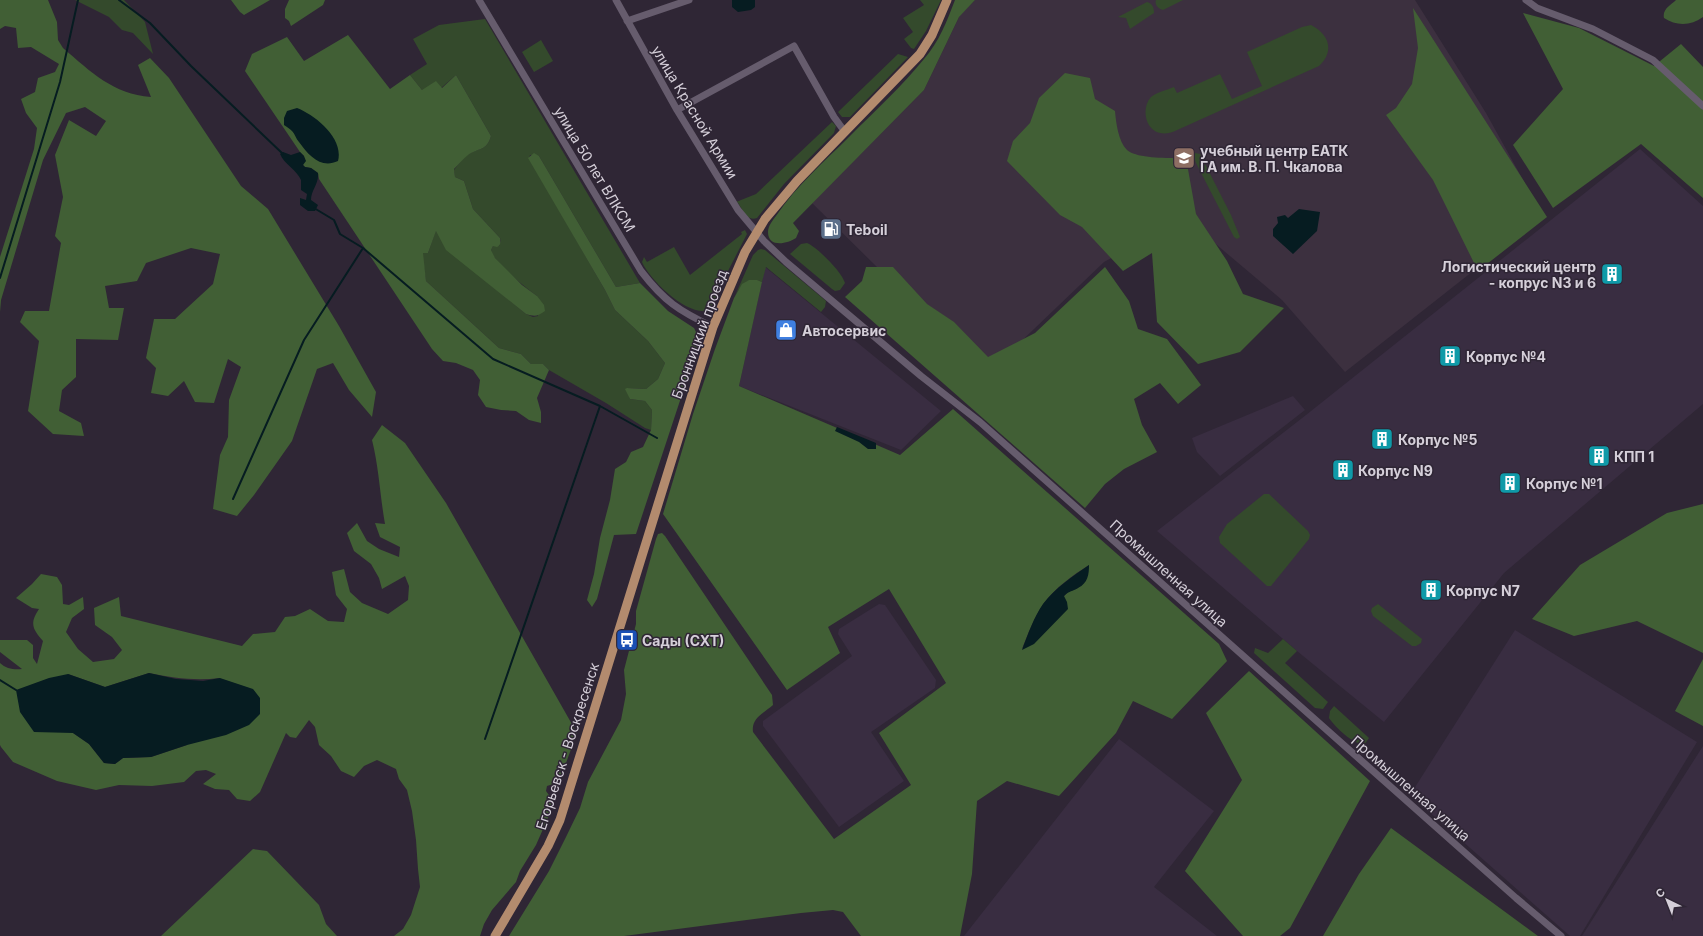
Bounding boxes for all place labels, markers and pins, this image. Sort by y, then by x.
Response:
place label: учебный центр ЕАТК ГА им. В. П. Чкалова [1200,142,1348,175]
school or university icon: учебный центр ЕАТК ГА им. В. П. Чкалова [1171,145,1197,171]
fuel station icon: Teboil [818,216,844,242]
place label: Teboil [846,221,888,238]
place label: Логистический центр - копрус N3 и 6 [1441,258,1596,291]
building icon: Логистический центр - копрус N3 и 6 [1599,261,1625,287]
shop icon: Автосервис [773,317,799,343]
place label: Автосервис [802,322,886,339]
building icon: Корпус №4 [1437,343,1463,369]
place label: Корпус №4 [1466,348,1546,365]
building icon: Корпус №5 [1369,426,1395,452]
place label: Корпус №5 [1398,431,1477,448]
building icon: КПП 1 [1586,443,1612,469]
place label: КПП 1 [1614,448,1654,465]
building icon: Корпус N9 [1330,457,1356,483]
place label: Корпус N9 [1358,462,1433,479]
building icon: Корпус №1 [1497,470,1523,496]
place label: Корпус №1 [1526,475,1602,492]
building icon: Корпус N7 [1418,577,1444,603]
place label: Корпус N7 [1446,582,1520,599]
bus stop icon: Сады (СХТ) [614,627,640,653]
place label: Сады (СХТ) [642,632,724,649]

